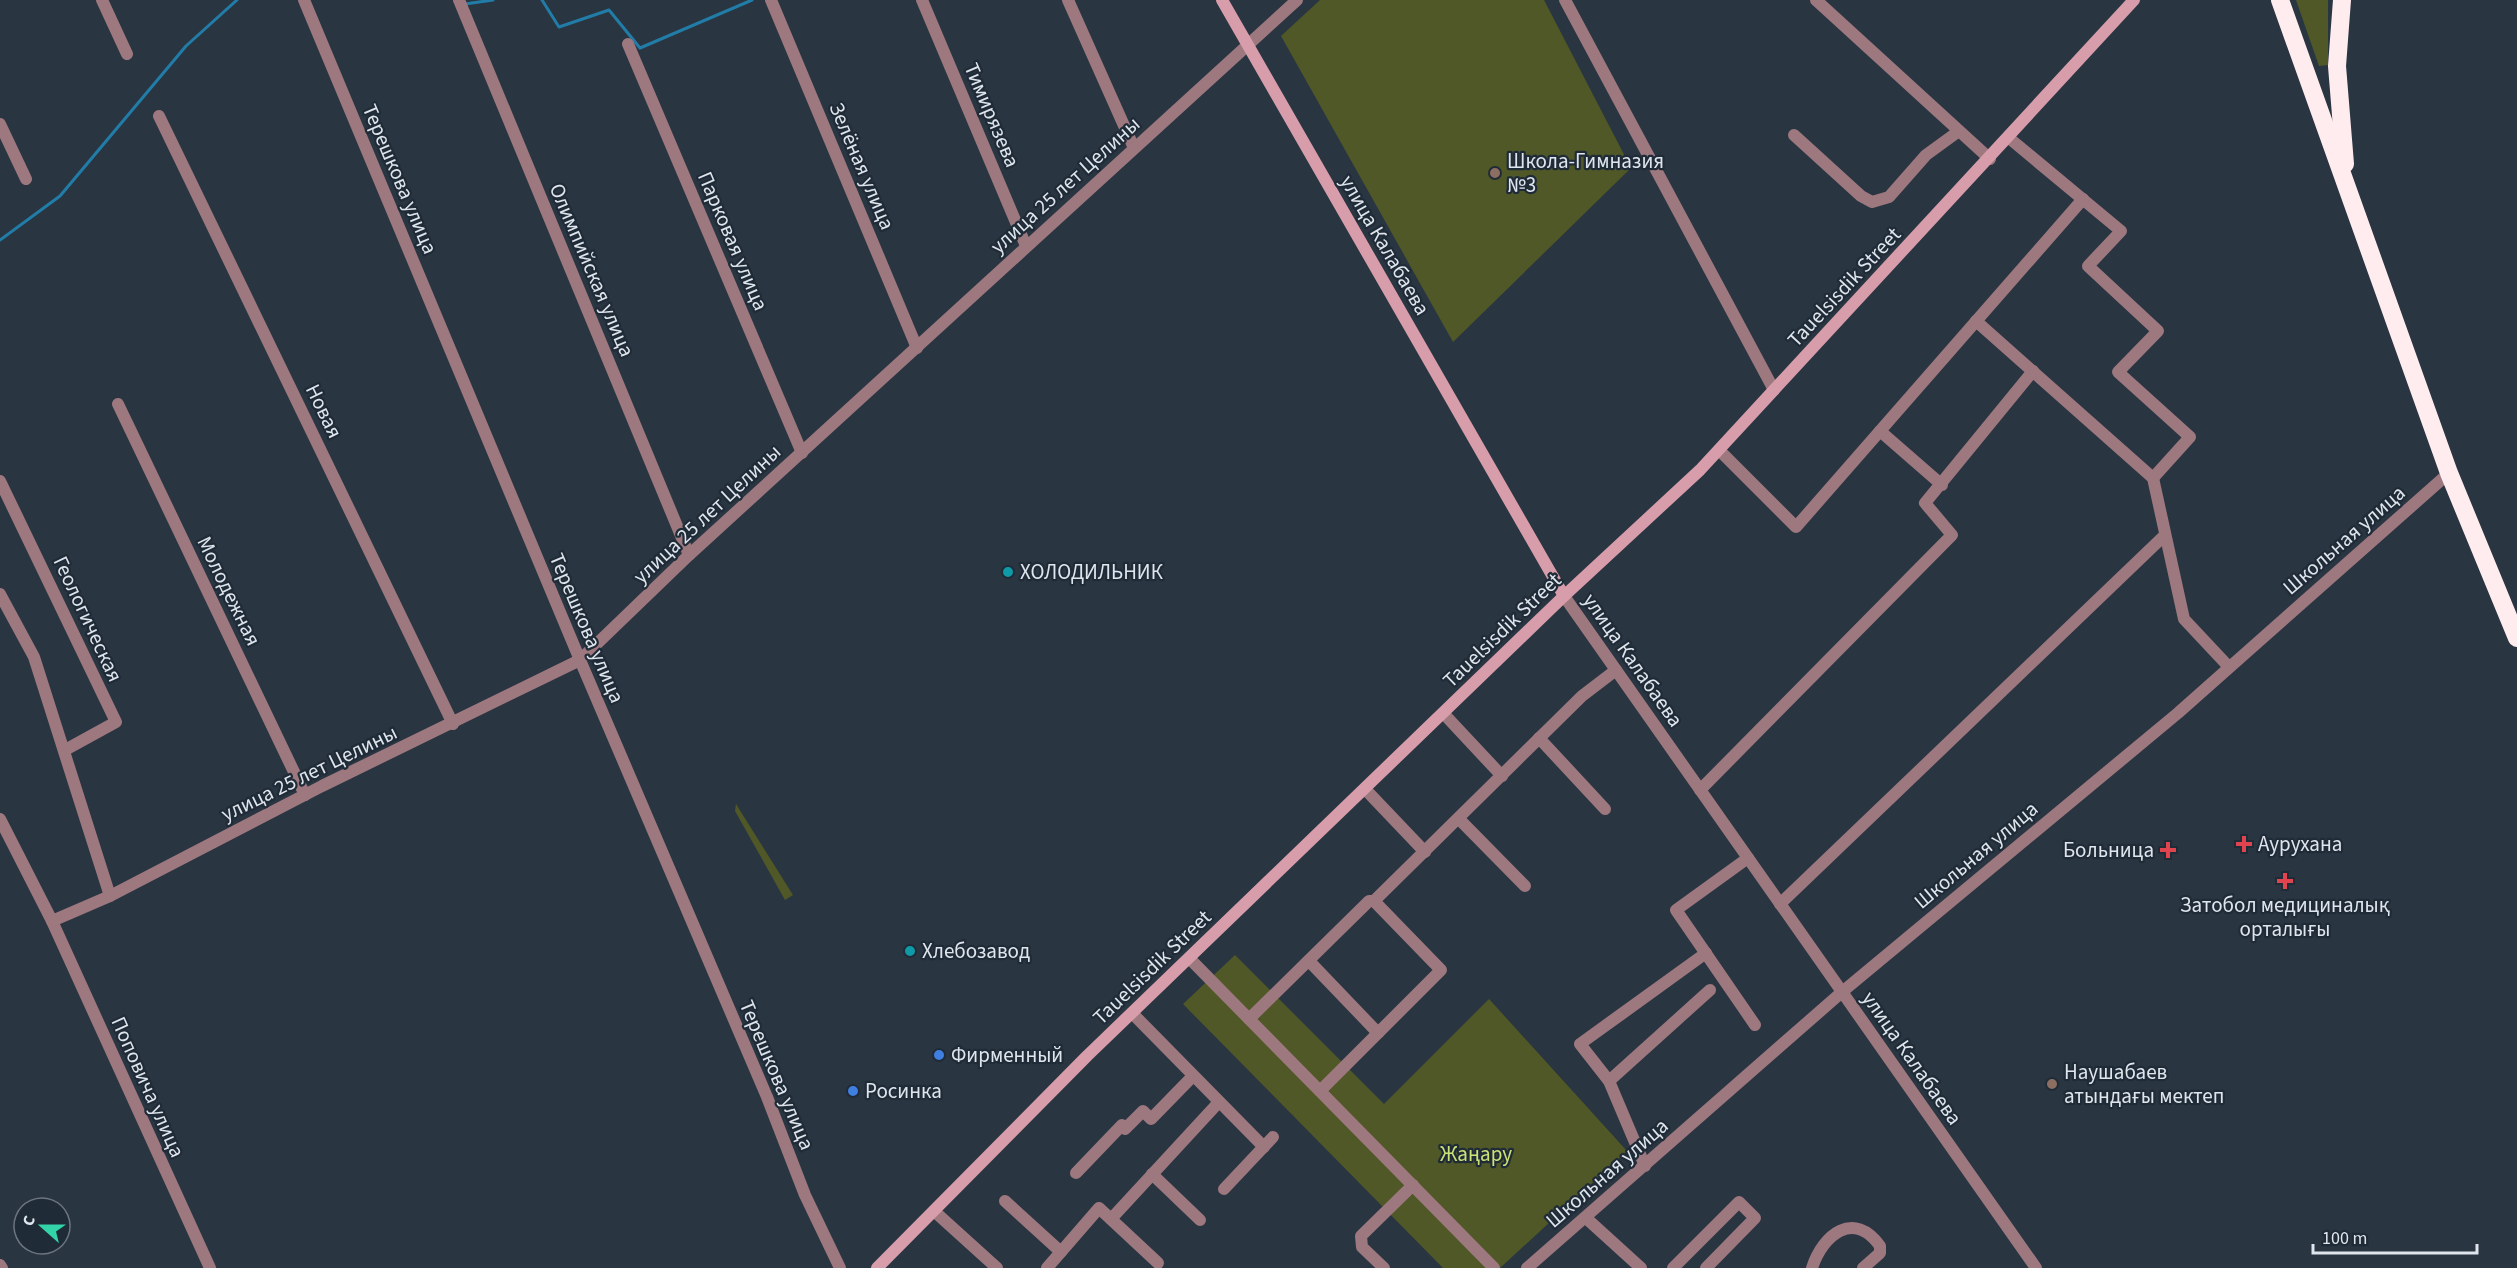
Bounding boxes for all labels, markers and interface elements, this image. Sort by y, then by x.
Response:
street label: Тимирязева [957,58,1027,172]
street label: Зелёная улица [822,98,902,234]
street label: Терешкова улица [355,99,445,259]
street label: улица 25 лет Целины [983,109,1147,261]
place label: Школа-Гимназия №3 [1507,146,1664,200]
marker: Школа-Гимназия №3 [1488,166,1502,180]
street label: Парковая улица [690,167,776,315]
street label: улица Калабаева [1333,169,1437,321]
street label: Олимпийская улица [542,179,642,361]
street label: Tauelsisdik Street [1780,220,1908,354]
street label: Новая [298,379,350,443]
street label: улица 25 лет Целины [626,437,788,591]
street label: Школьная улица [2276,478,2412,602]
street label: Молодежная [190,531,268,651]
street label: Терешкова улица [542,548,632,708]
street label: Геологическая [46,551,130,687]
place label: ХОЛОДИЛЬНИК [1020,557,1164,587]
marker: ХОЛОДИЛЬНИК [1001,565,1015,579]
street label: Tauelsisdik Street [1436,566,1568,694]
street label: улица Калабаева [1576,587,1690,733]
street label: улица 25 лет Целины [216,717,402,829]
street label: Школьная улица [1907,794,2045,916]
place label: Аурухана [2258,829,2342,859]
place label: Больница [2063,835,2154,865]
marker: Аурухана [2235,835,2253,853]
marker: Больница [2159,841,2177,859]
marker: Затобол медициналық орталығы [2276,872,2294,890]
place label: Затобол медициналық орталығы [2180,890,2390,944]
street label: Tauelsisdik Street [1086,903,1218,1031]
place label: Хлебозавод [922,936,1030,966]
marker: Хлебозавод [903,944,917,958]
street label: улица Калабаева [1855,985,1969,1131]
street label: Терешкова улица [732,995,822,1155]
street label: Поповича улица [104,1012,192,1162]
place label: Фирменный [951,1040,1063,1070]
marker: Фирменный [932,1048,946,1062]
place label: Наушабаев атындағы мектеп [2064,1057,2224,1111]
place label: Росинка [865,1076,942,1106]
marker: Наушабаев атындағы мектеп [2045,1077,2059,1091]
marker: Росинка [846,1084,860,1098]
street label: Школьная улица [1539,1111,1675,1235]
park label: Жаңару [1440,1139,1512,1169]
north arrow [12,1196,72,1256]
text: С [17,1213,41,1229]
scale bar [2313,1217,2476,1255]
text: 100 m [2322,1226,2367,1251]

